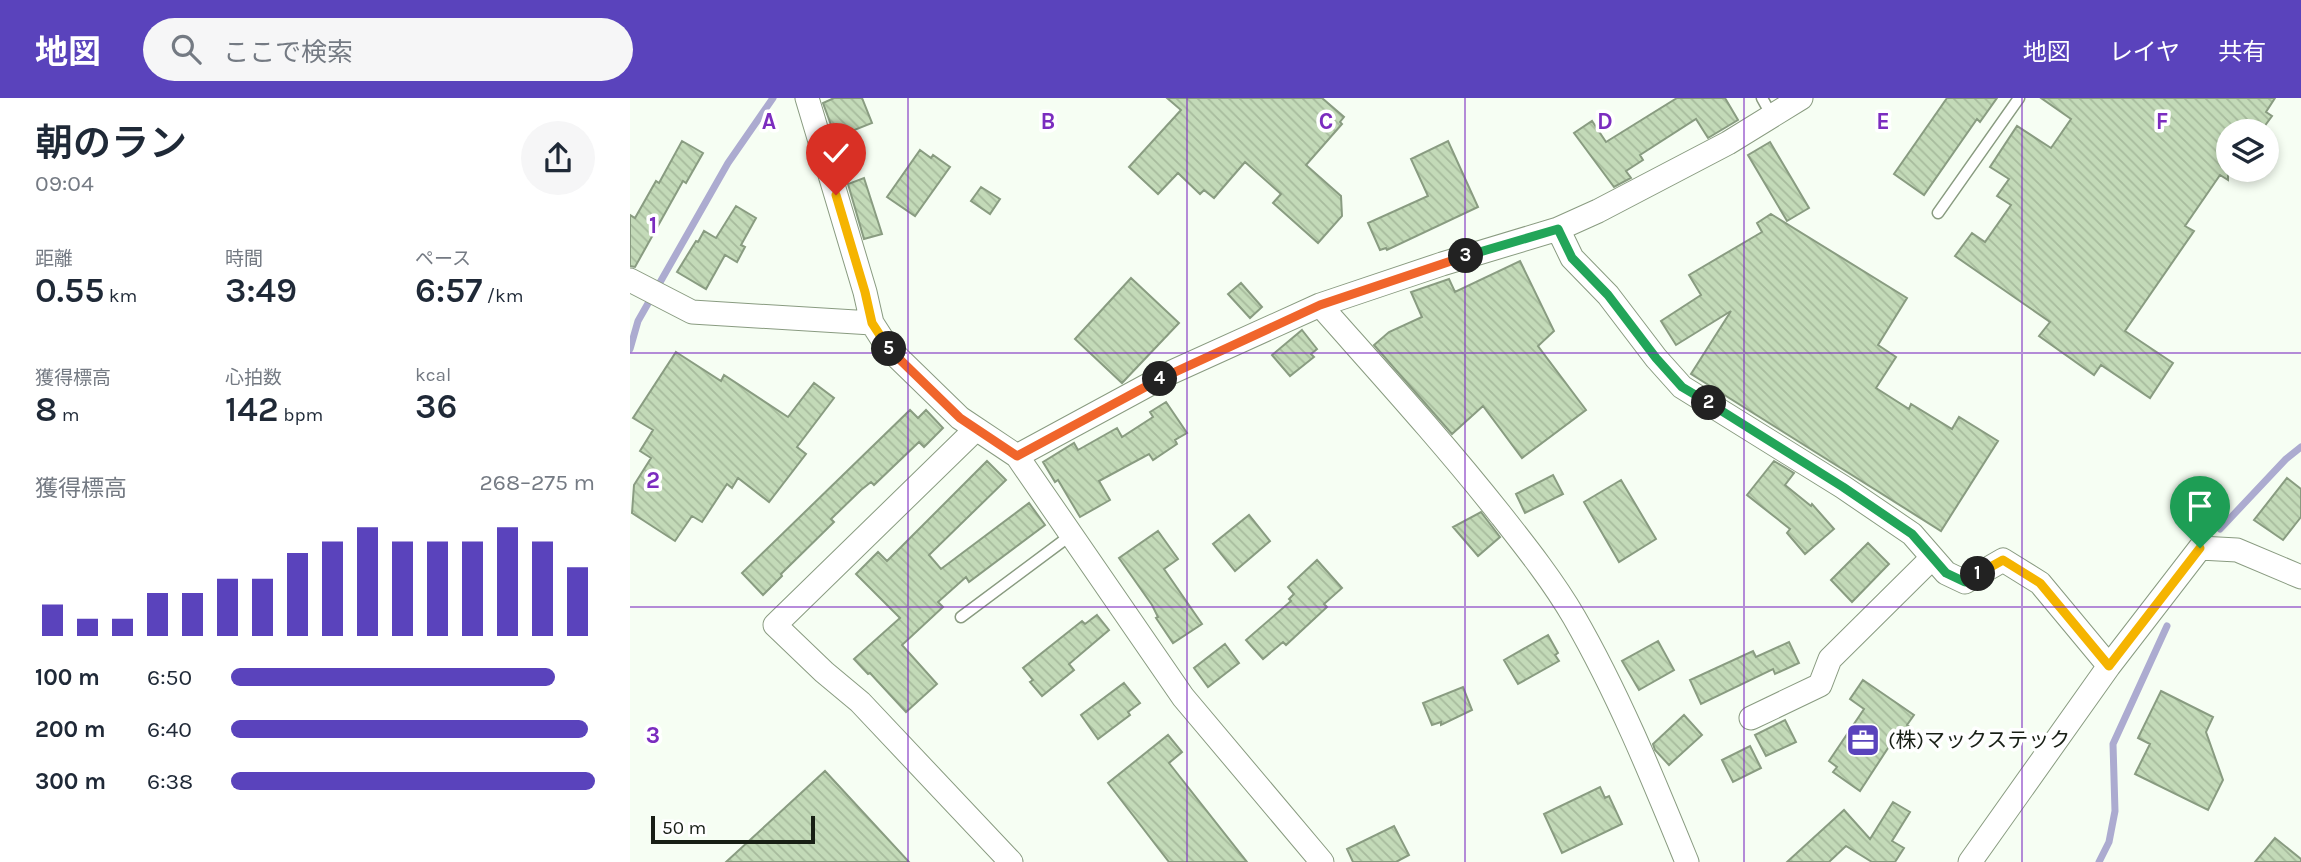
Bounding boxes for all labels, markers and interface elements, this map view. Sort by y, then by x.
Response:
search box [143,18,633,81]
icon: search [167,30,205,68]
text: 地図 [35,33,101,71]
text: ここで検索 [223,37,353,68]
text: 地図 [2023,38,2071,66]
text: レイヤ [2109,38,2180,66]
text: 共有 [2218,38,2266,66]
text: A [762,108,776,135]
text: B [1041,108,1055,135]
text: C [1319,108,1333,135]
text: D [1597,108,1613,135]
text: E [1876,108,1890,135]
text: F [2156,108,2168,135]
map controls [2216,119,2279,182]
button: layers [2216,119,2279,182]
text: 朝のラン [35,121,187,166]
button: share [521,121,595,195]
pin [806,123,866,195]
icon: check [817,134,855,172]
text: 09:04 [35,170,94,197]
text: 1 [649,212,657,239]
pin: 3 [1448,238,1484,274]
text: 3 [1460,244,1471,266]
text: 距離 [35,248,73,270]
text: 時間 [225,248,263,270]
text: ペース [415,248,471,270]
text: 0.55 [35,270,104,311]
text: 3:49 [225,270,297,311]
text: 6:57 [415,270,482,311]
text: km [104,285,137,307]
text: /km [482,285,524,307]
pin: 5 [872,331,906,366]
text: 5 [883,337,894,359]
pin: 4 [1142,362,1178,396]
text: kcal [415,364,451,386]
text: 獲得標高 [35,367,111,389]
text: 心拍数 [225,367,282,389]
text: 4 [1154,367,1165,389]
text: 36 [415,386,457,427]
pin: 2 [1692,386,1726,420]
text: 8 [35,389,57,430]
text: 142 [225,389,279,430]
text: 2 [1703,391,1714,413]
text: m [57,404,80,426]
text: bpm [279,404,323,426]
text: 2 [646,467,660,494]
text: 268–275 m [479,469,595,496]
text: 獲得標高 [35,475,127,502]
pin [2170,476,2230,548]
icon: arrive [2181,487,2219,525]
pin: 1 [1960,556,1996,592]
text: 1 [1974,562,1981,584]
text: 100 m [35,664,100,691]
text: 6:50 [147,664,192,691]
text: 200 m [35,716,106,743]
text: 6:40 [147,716,192,743]
office icon: (株)マックステック [1844,721,1882,759]
text: 3 [646,722,660,749]
place label: (株)マックステック [1888,728,2070,752]
text: 300 m [35,768,106,795]
text: 6:38 [147,768,193,795]
scale bar [651,813,816,845]
text: 50 m [662,817,706,839]

